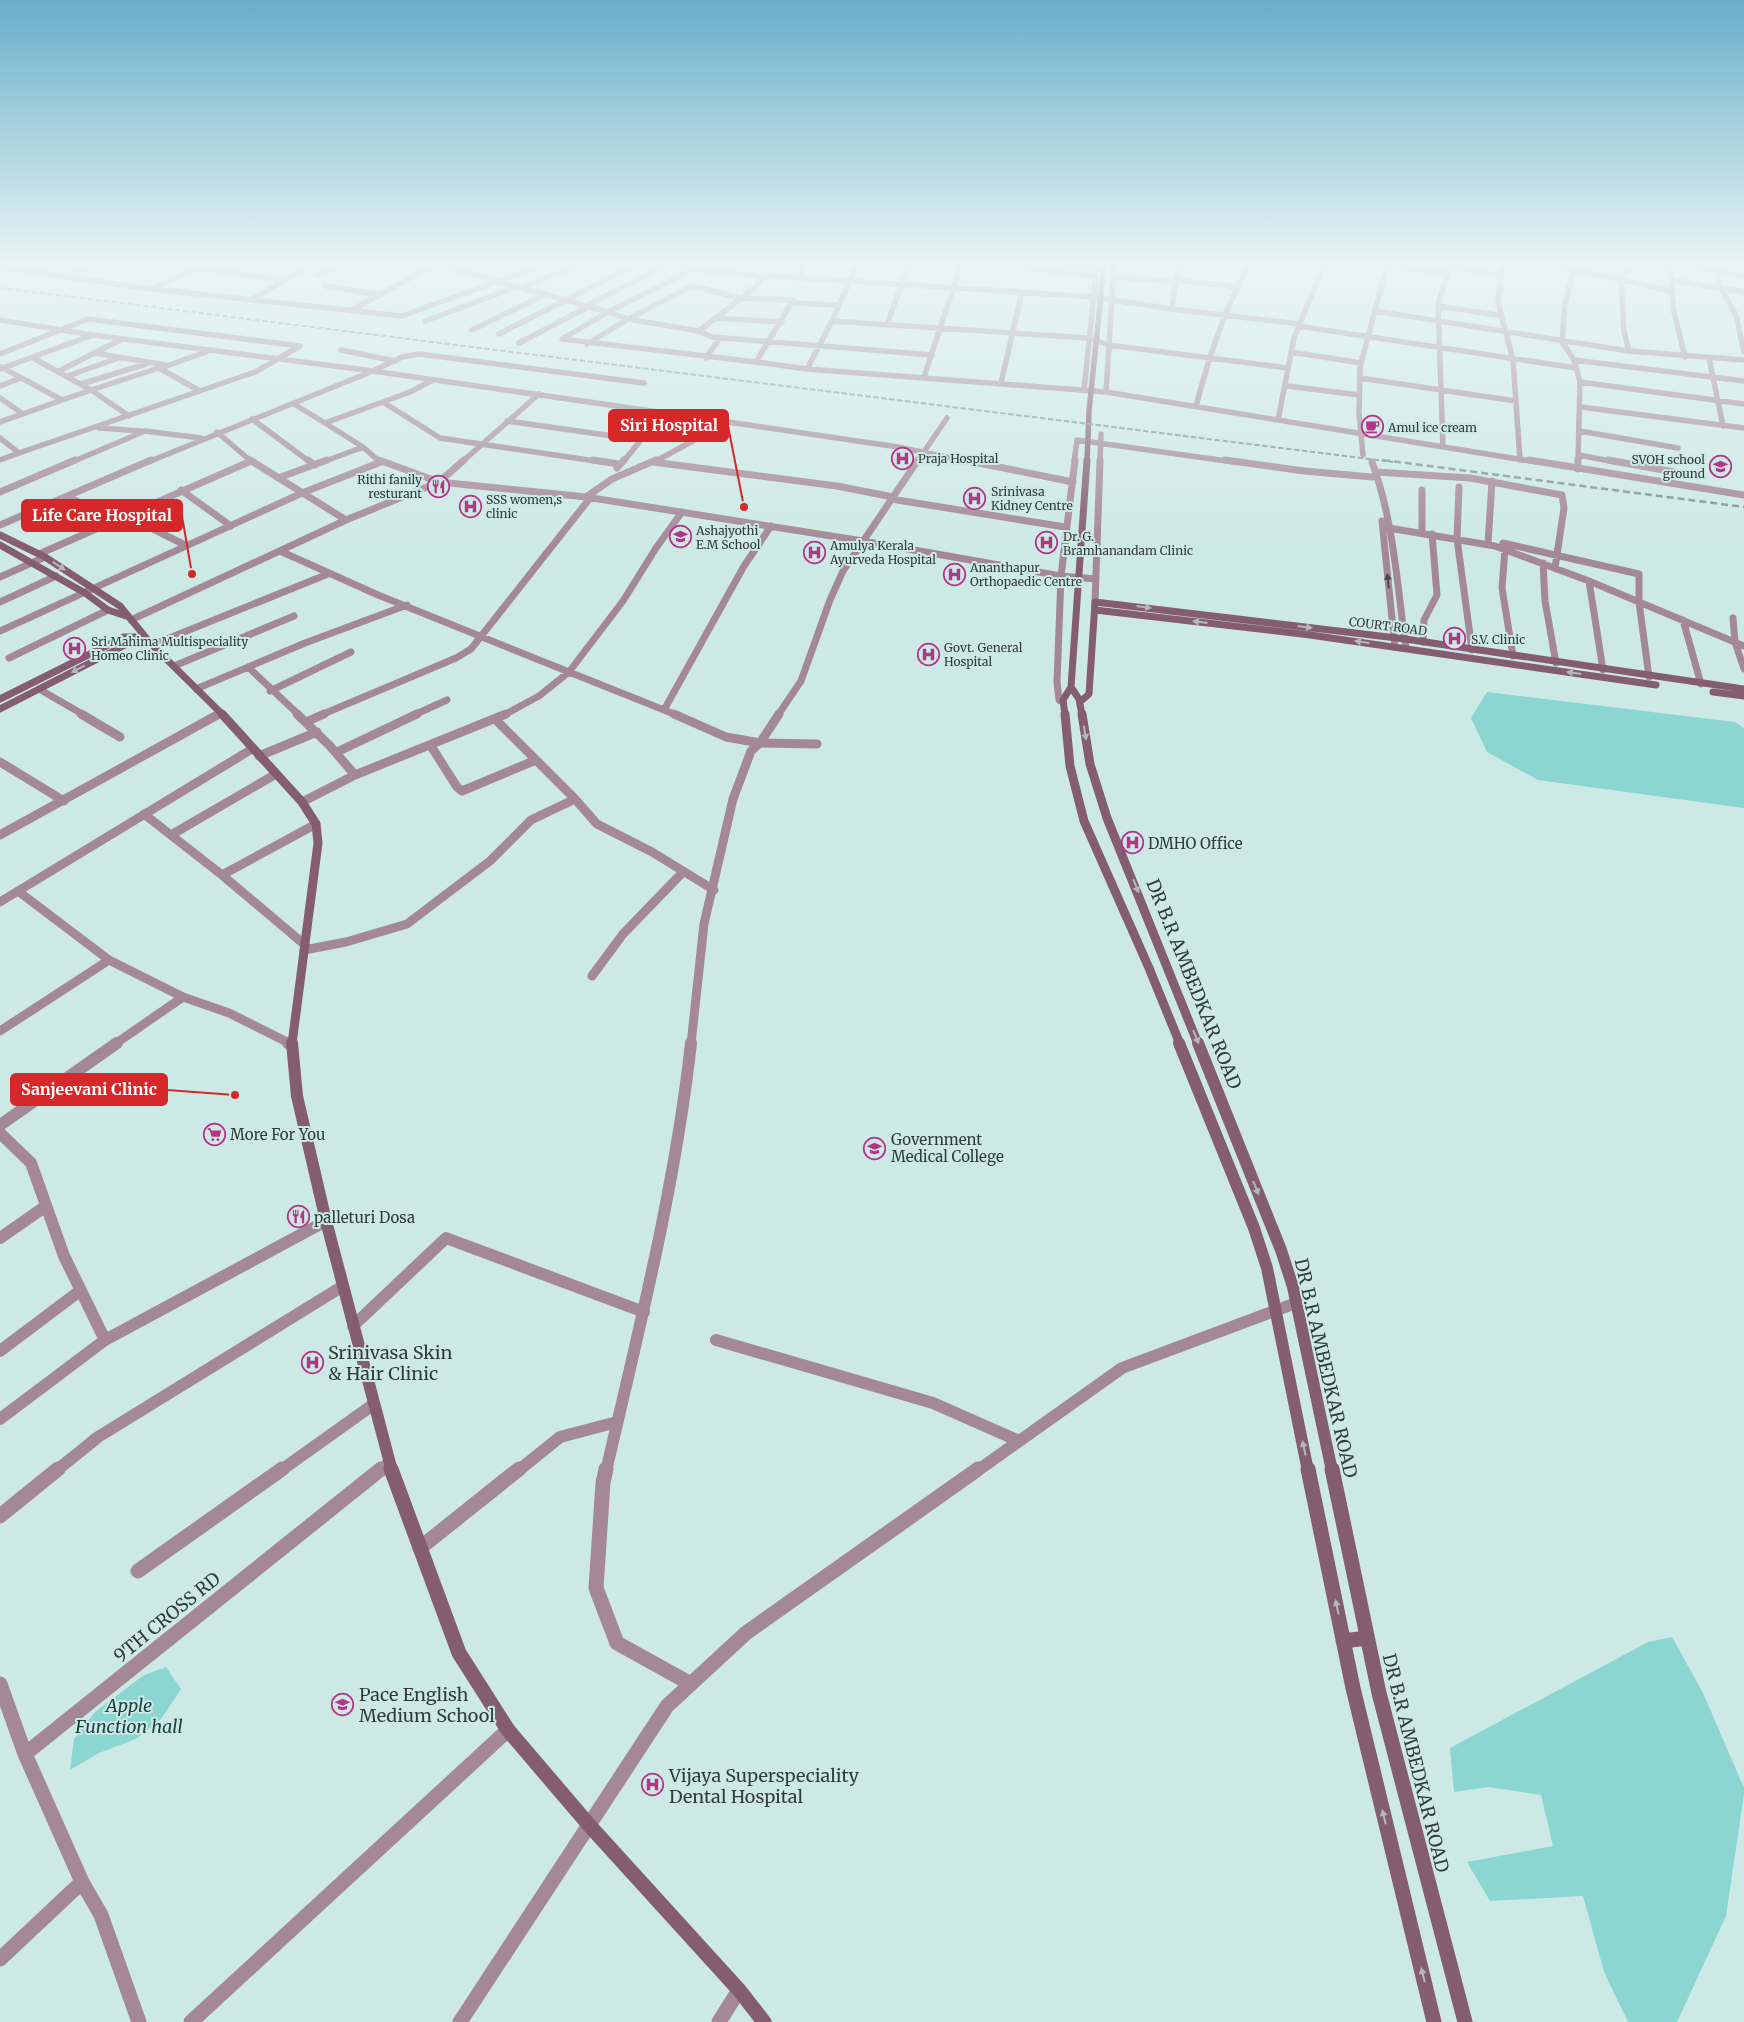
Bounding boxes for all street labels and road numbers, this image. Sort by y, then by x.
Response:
street label: COURT ROAD [1348,614,1428,638]
street label: DR B.R AMBEDKAR ROAD [1141,876,1247,1092]
street label: DR B.R AMBEDKAR ROAD [1290,1256,1362,1480]
street label: 9TH CROSS RD [109,1567,225,1667]
street label: DR B.R AMBEDKAR ROAD [1378,1651,1454,1875]

